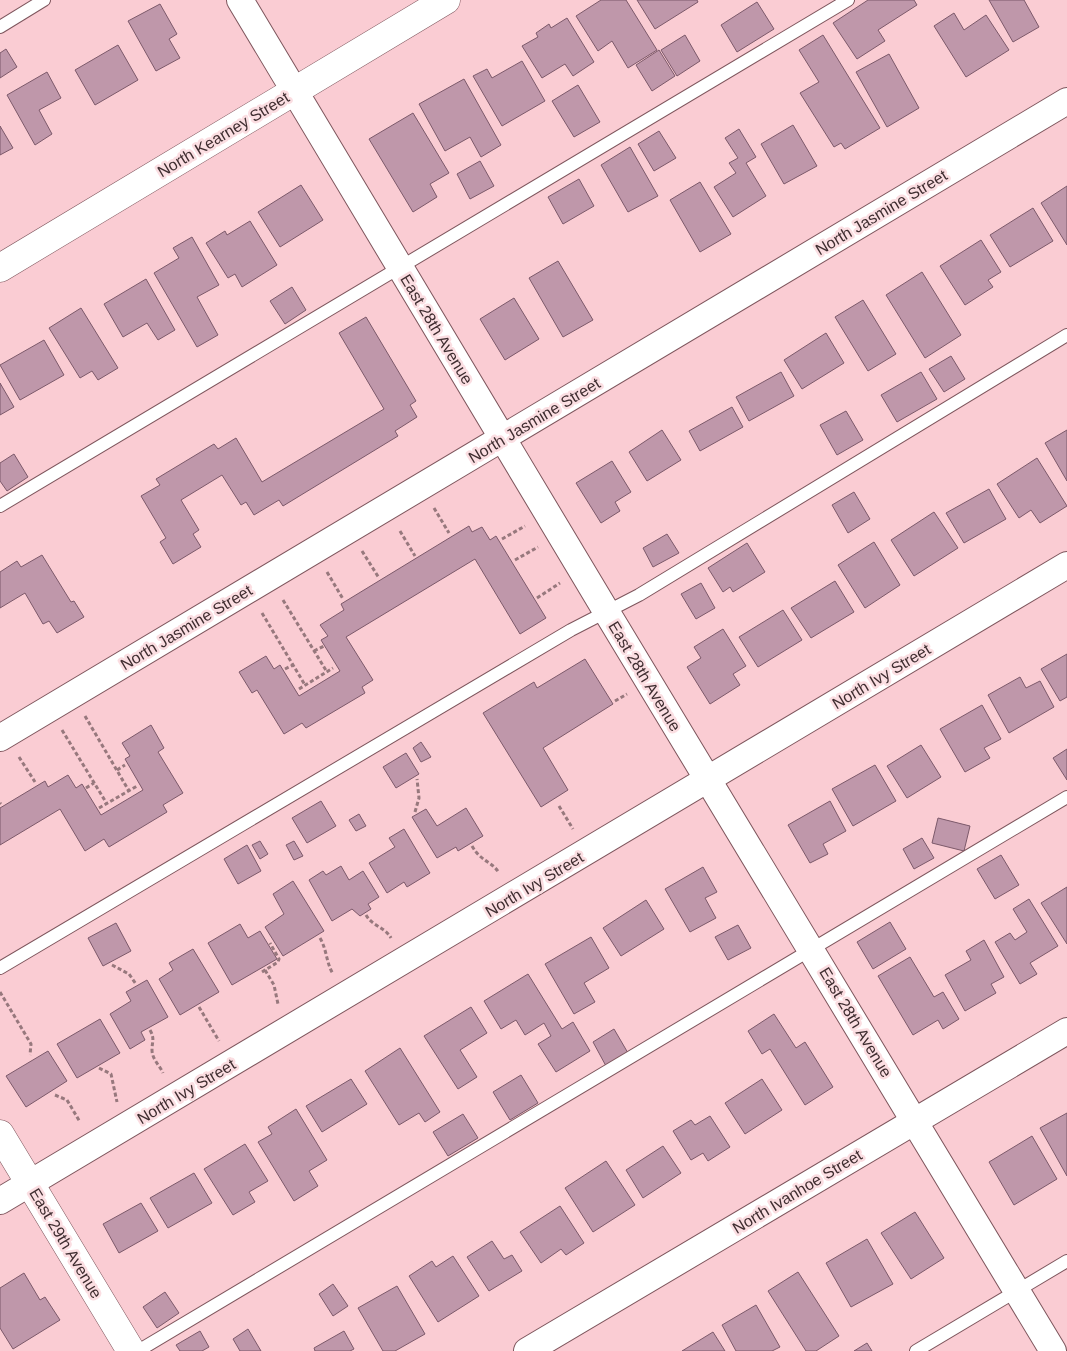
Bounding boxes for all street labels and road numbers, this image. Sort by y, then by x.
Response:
street label: North Kearney Street [154,88,293,180]
street label: North Jasmine Street [812,166,951,258]
street label: East 28th Avenue [397,271,476,387]
street label: North Jasmine Street [465,374,604,466]
street label: North Jasmine Street [117,581,256,673]
street label: East 28th Avenue [605,618,684,734]
street label: North Ivy Street [829,640,934,712]
street label: North Ivy Street [482,848,587,920]
street label: East 28th Avenue [816,964,895,1080]
street label: North Ivy Street [134,1055,239,1127]
street label: North Ivanhoe Street [730,1146,865,1237]
street label: East 29th Avenue [26,1185,105,1301]

